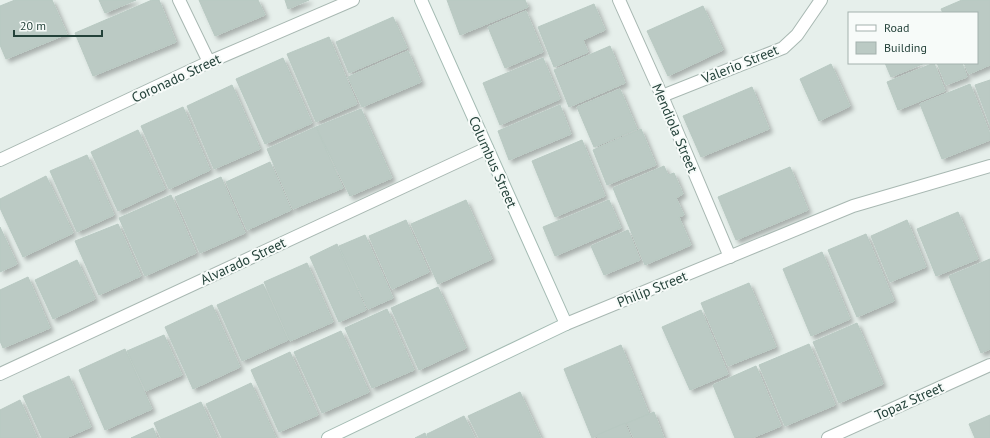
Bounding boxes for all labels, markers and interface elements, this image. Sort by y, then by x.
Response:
scale bar [14,12,102,38]
legend [848,12,978,64]
text: 20 m [20,18,46,33]
text: Road [884,20,909,35]
street label: Valerio Street [698,40,781,88]
text: Building [884,40,927,55]
street label: Coronado Street [129,49,224,107]
street label: Mendiola Street [648,81,702,176]
street label: Columbus Street [465,113,521,211]
street label: Alvarado Street [197,233,289,289]
street label: Philip Street [614,267,690,311]
street label: Topaz Street [872,378,946,424]

